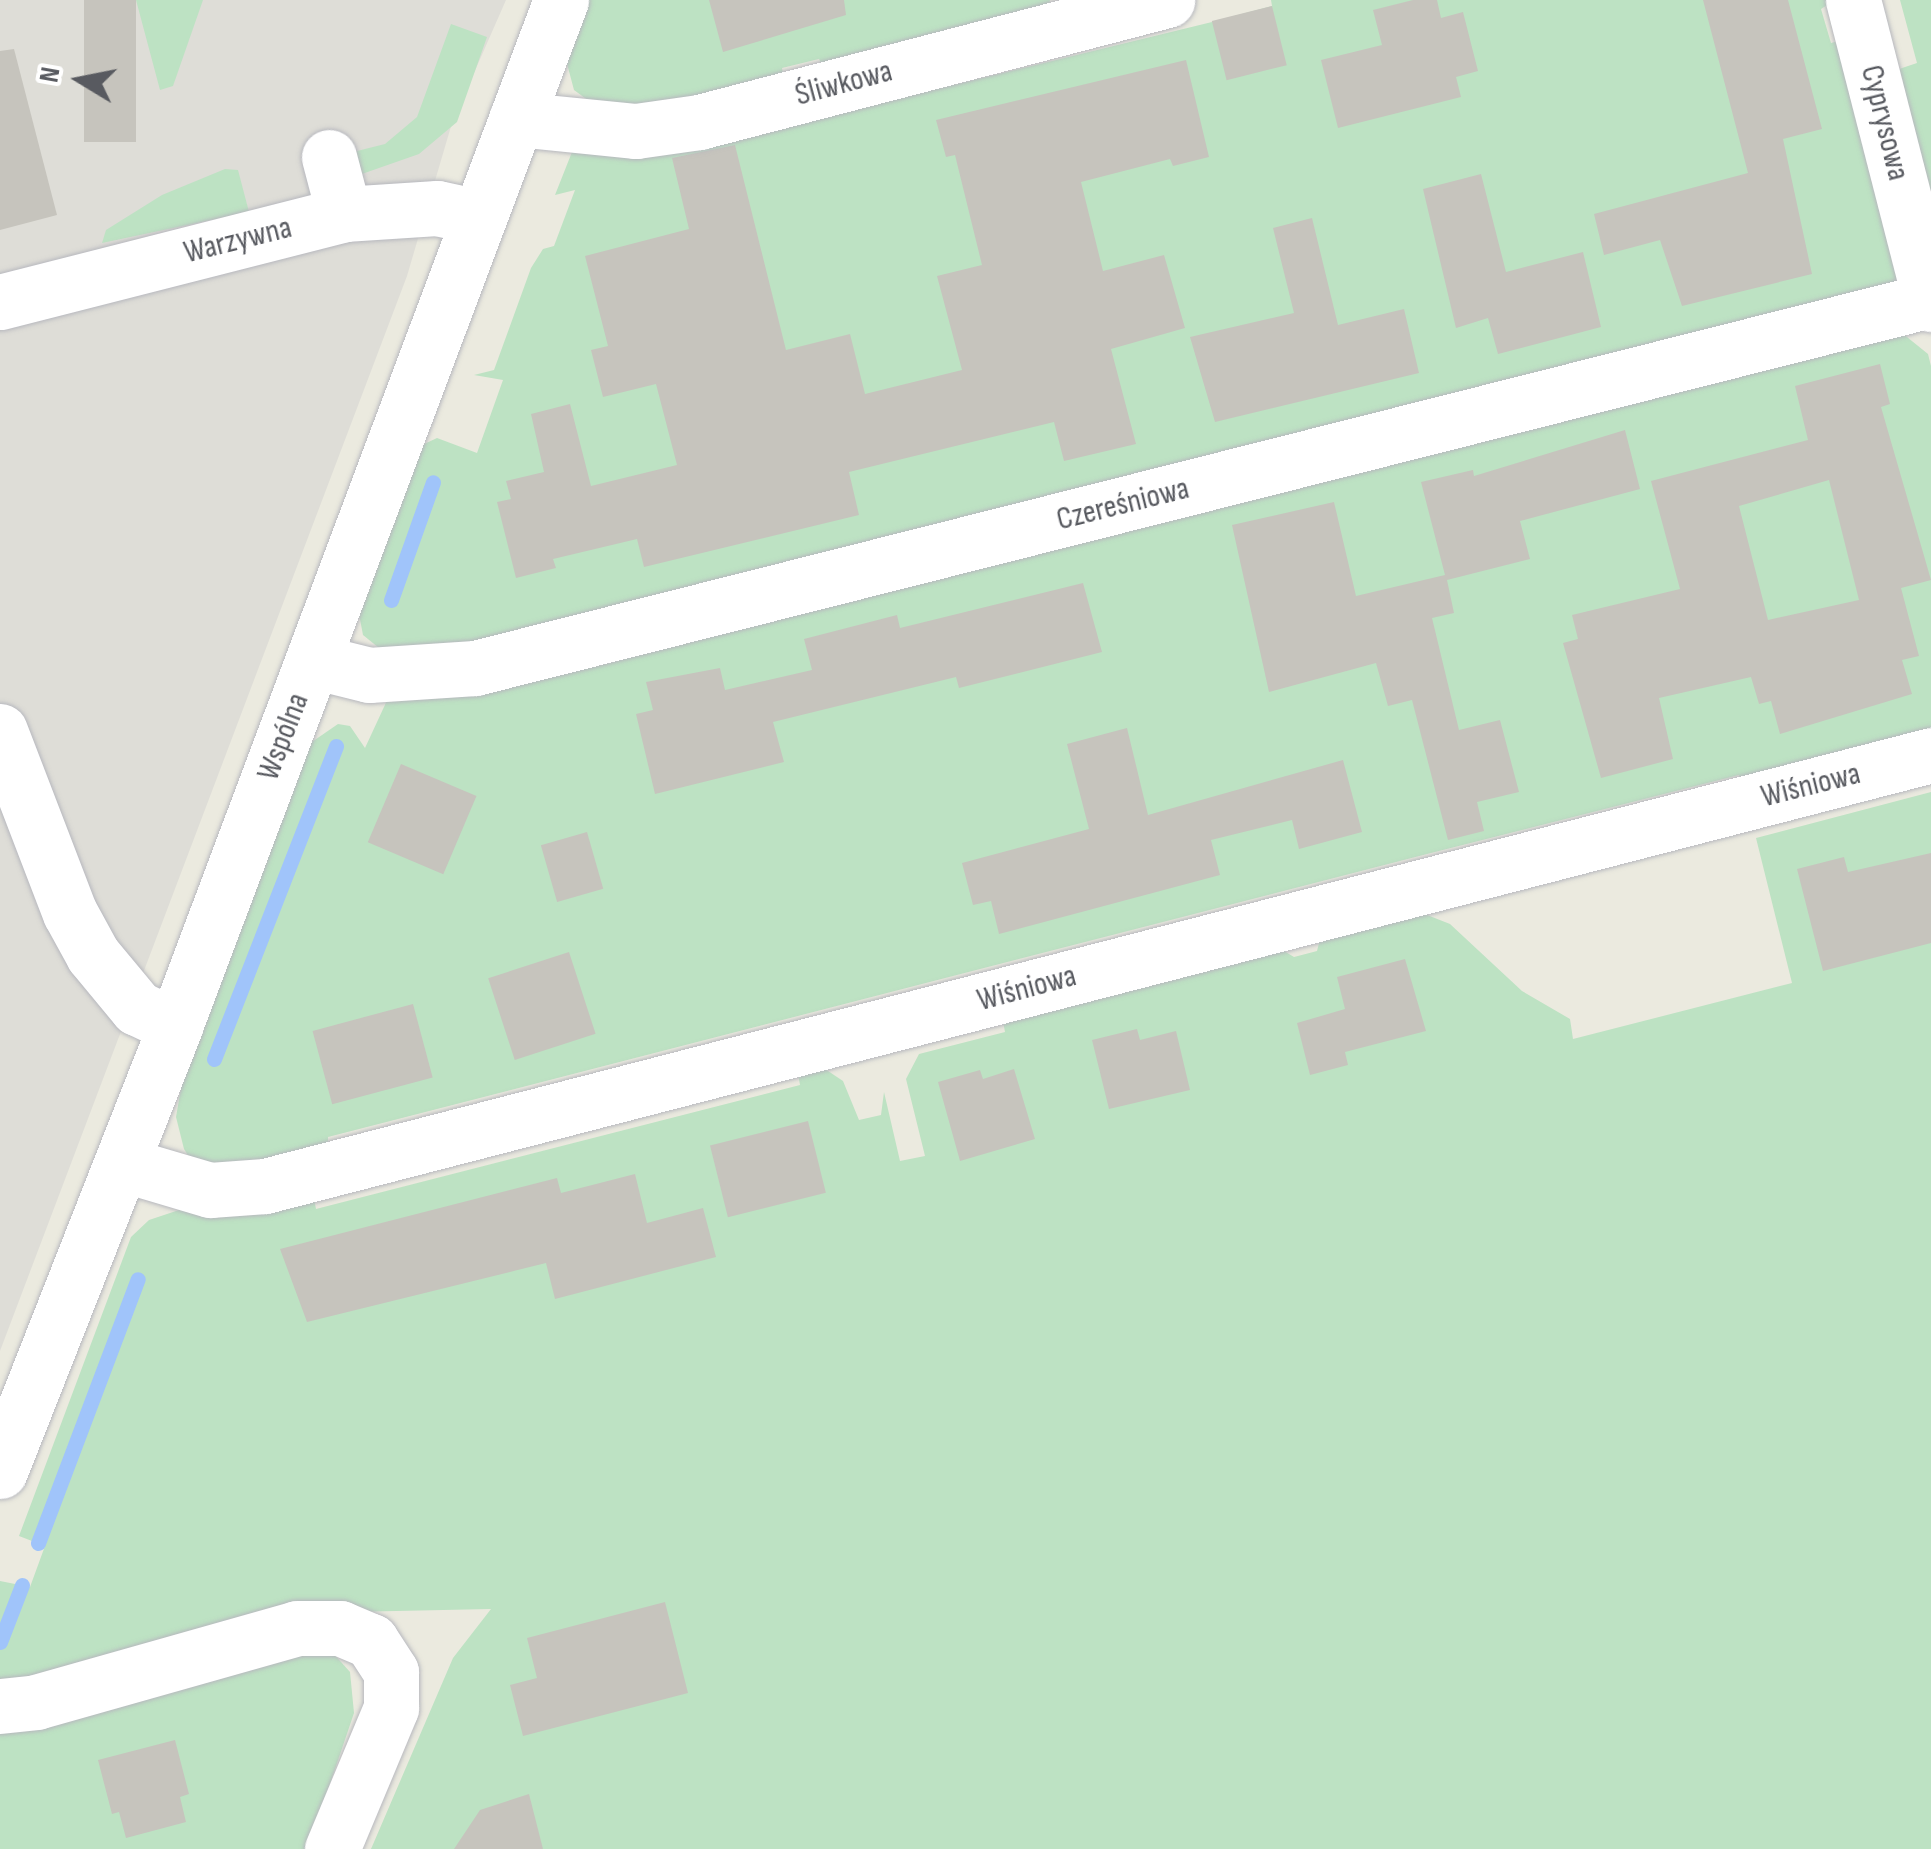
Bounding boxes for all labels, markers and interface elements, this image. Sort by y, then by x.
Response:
north arrow [30,30,130,130]
street label: Śliwkowa [791,53,897,115]
street label: Cyprysowa [1851,61,1917,185]
text: N [32,64,68,85]
street label: Warzywna [180,209,296,273]
street label: Czereśniowa [1053,470,1193,540]
street label: Wspólna [250,688,318,786]
street label: Wiśniowa [1757,755,1865,817]
street label: Wiśniowa [973,957,1081,1021]

